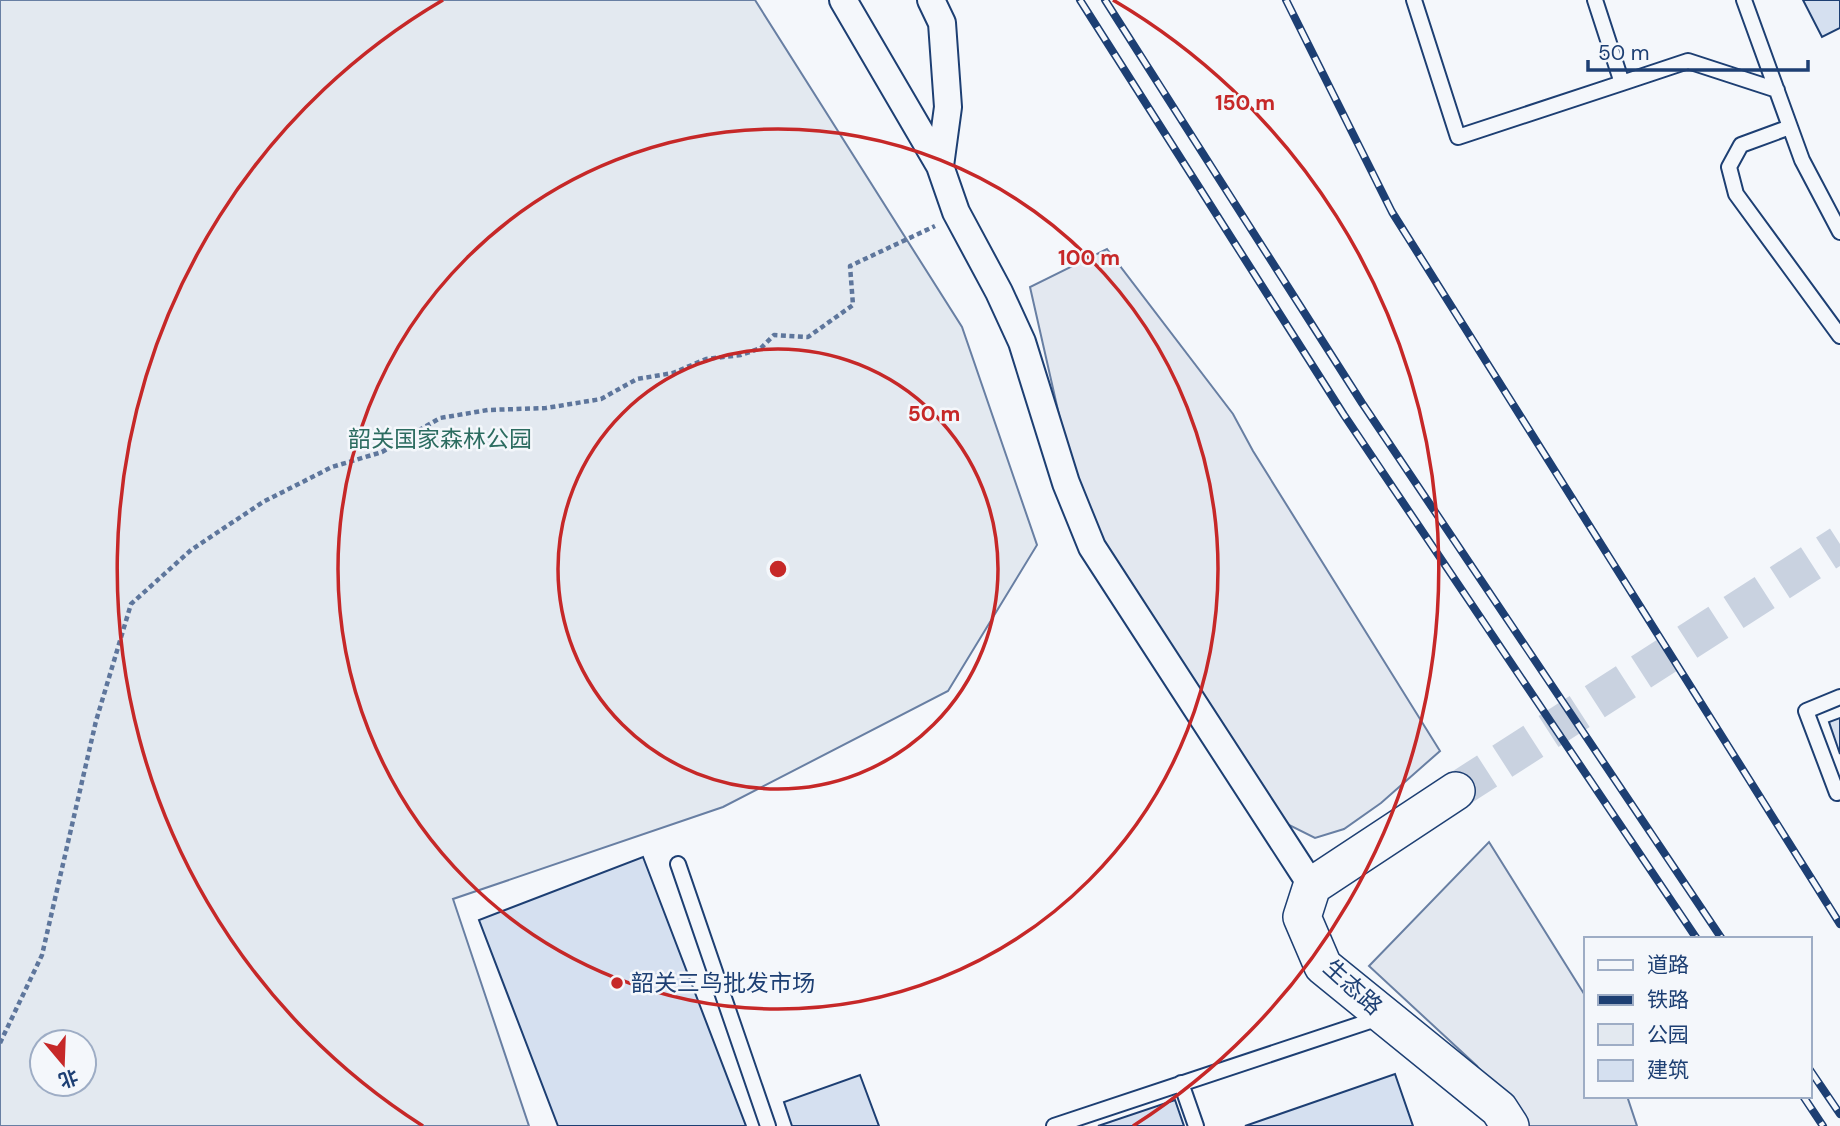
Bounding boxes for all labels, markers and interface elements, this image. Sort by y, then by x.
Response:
scale bar [1588,28,1808,72]
text: 50 m [1598,39,1649,67]
text: 150 m [1215,89,1275,117]
text: 100 m [1058,244,1120,272]
text: 50 m [908,400,960,428]
park label: 韶关国家森林公园 [348,424,532,454]
centre of rings [766,557,790,581]
legend [1584,937,1812,1098]
text: 道路 [1647,951,1689,979]
street label: 生态路 [1317,953,1389,1021]
place label: 韶关三鸟批发市场 [631,968,815,998]
marker: 韶关三鸟批发市场 [609,975,625,991]
text: 铁路 [1647,986,1689,1014]
text: 公园 [1647,1021,1689,1049]
north arrow [28,1028,98,1098]
text: 建筑 [1647,1056,1689,1084]
text: 北 [55,1064,81,1094]

